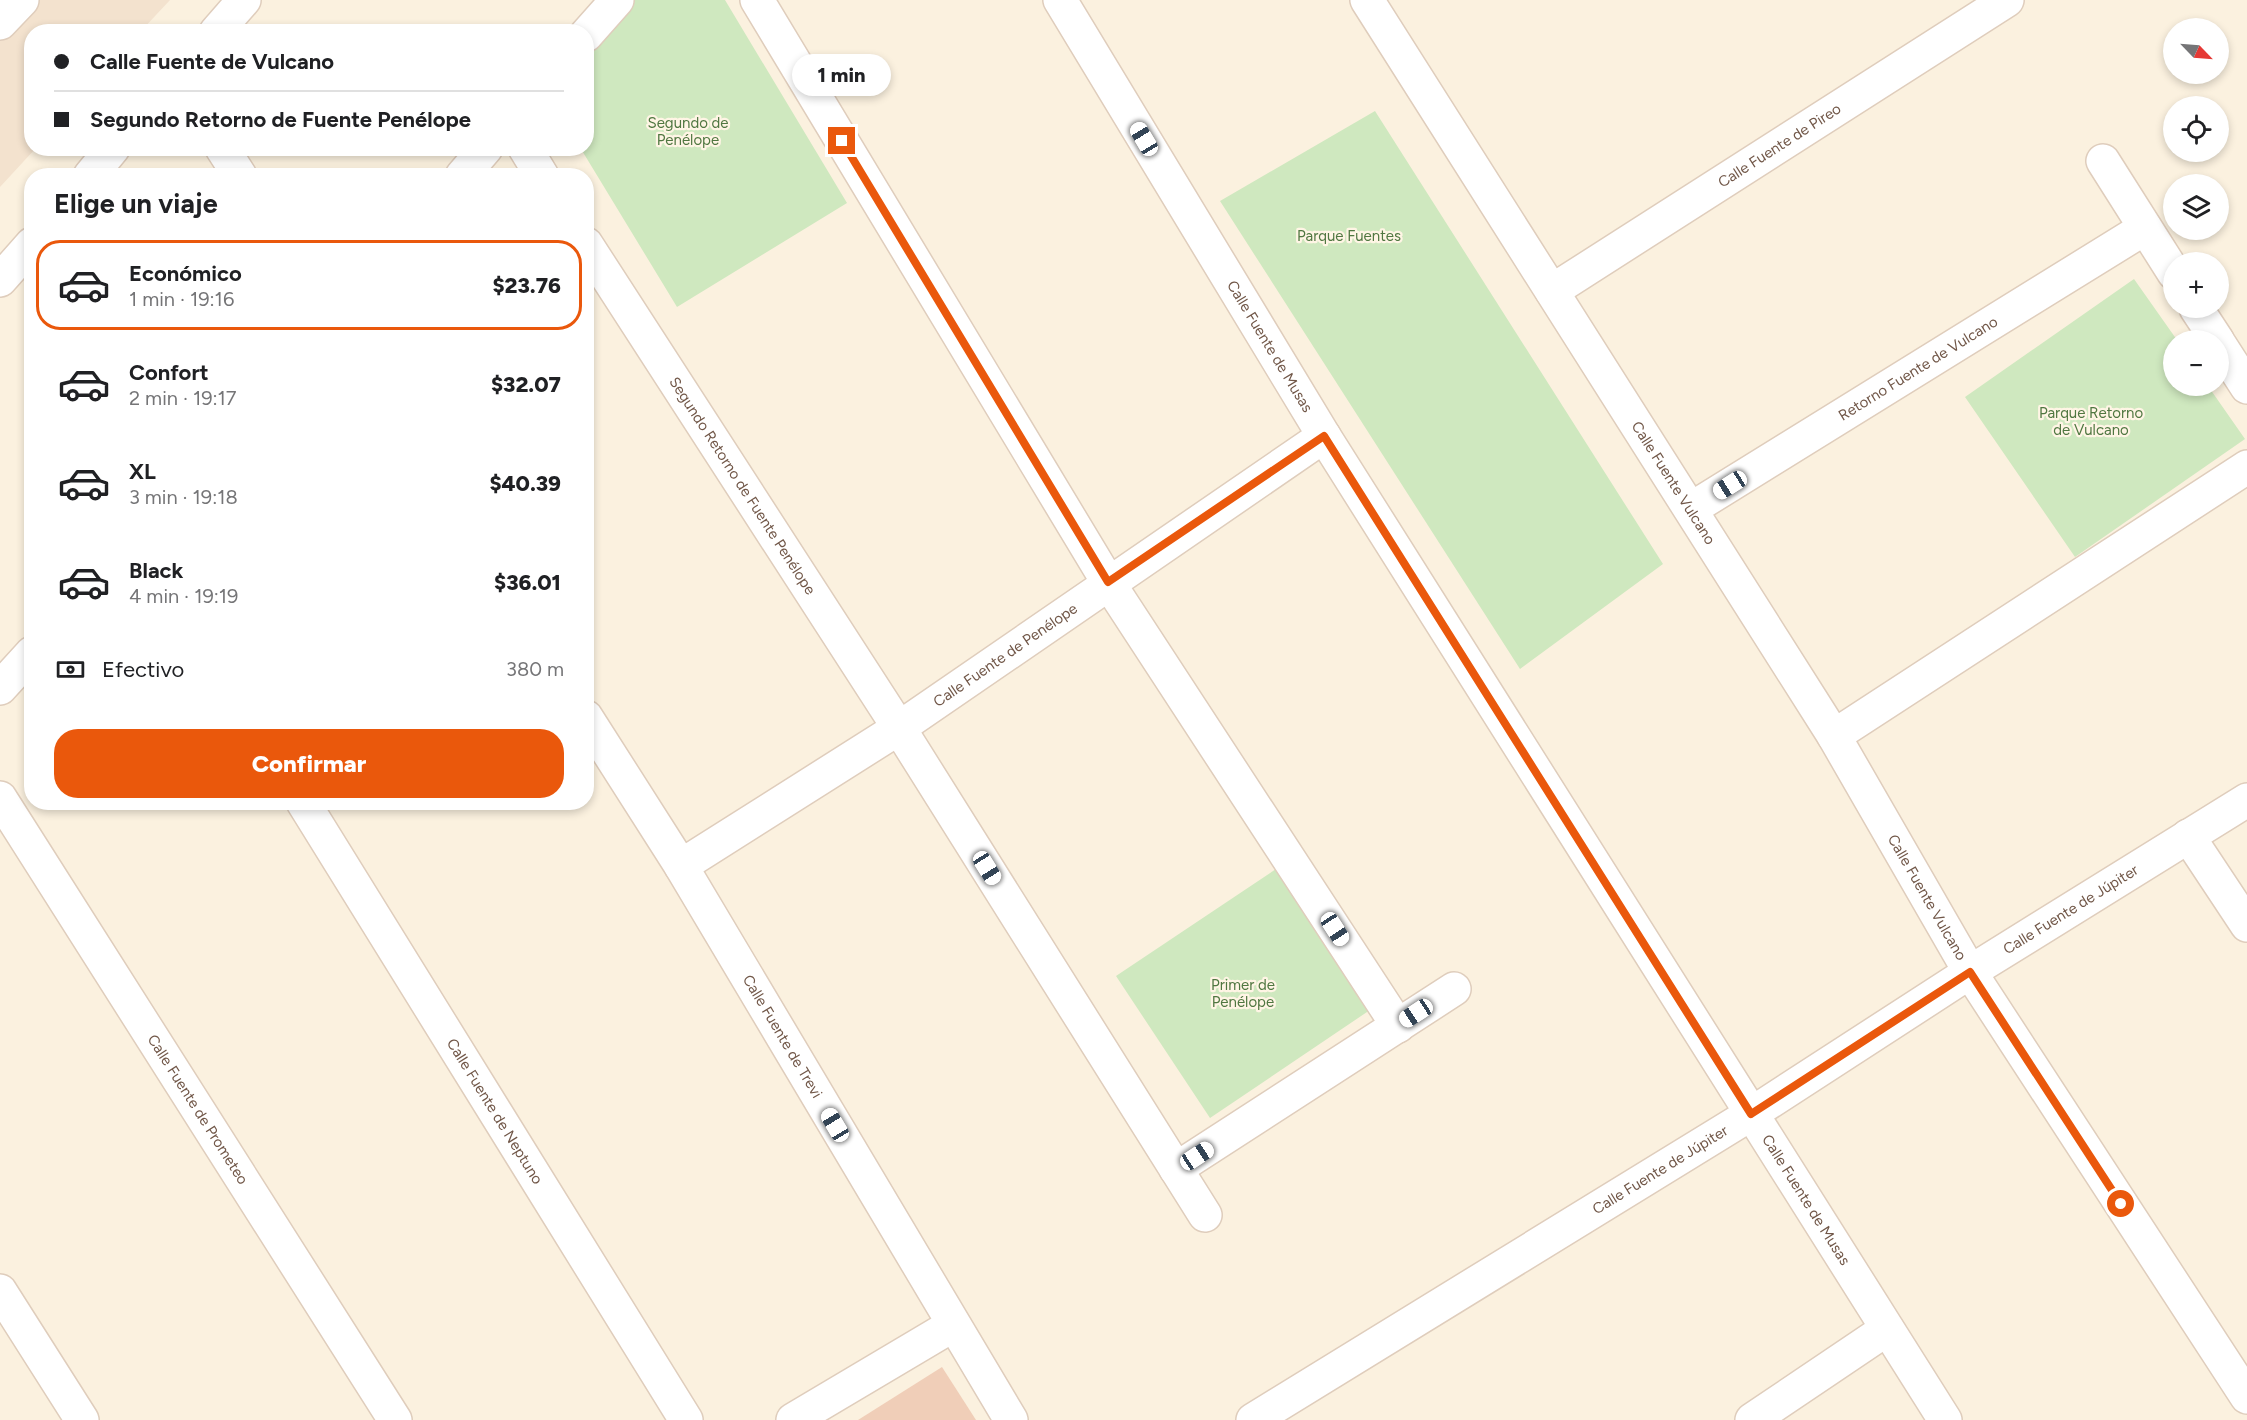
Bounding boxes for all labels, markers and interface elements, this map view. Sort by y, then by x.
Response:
north arrow [2163,18,2229,84]
map controls [2163,18,2229,396]
text: Calle Fuente de Vulcano [90,48,334,75]
callout: 1 min [792,54,892,96]
text: 1 min [818,63,865,87]
button: locate [2163,96,2229,162]
street label: Calle Fuente de Pireo [1715,99,1845,191]
text: Segundo Retorno de Fuente Penélope [90,106,471,133]
park label: Segundo de Penélope [647,114,729,149]
car [1127,119,1161,159]
route end [828,127,855,154]
button: layers [2163,174,2229,240]
text: Elige un viaje [54,187,218,220]
park label: Parque Fuentes [1297,227,1401,245]
button: + [2163,252,2229,318]
icon: car [57,258,111,312]
text: Económico [129,260,242,287]
text: $23.76 [492,272,561,299]
street label: Calle Fuente de Musas [1223,277,1317,416]
text: 1 min · 19:16 [129,287,234,311]
street label: Retorno Fuente de Vulcano [1835,312,2001,425]
button: − [2163,330,2229,396]
icon: car [57,357,111,411]
text: Confort [129,359,209,386]
text: $32.07 [491,371,561,398]
street label: Segundo Retorno de Fuente Penélope [665,374,819,598]
text: 2 min · 19:17 [129,386,237,410]
park label: Parque Retorno de Vulcano [2039,404,2143,439]
street label: Calle Fuente Vulcano [1628,418,1719,548]
icon: car [57,456,111,510]
text: XL [129,458,156,485]
car [1710,468,1750,502]
text: $40.39 [489,470,561,497]
text: 3 min · 19:18 [129,485,238,509]
icon: car [57,555,111,609]
text: Black [129,557,183,584]
text: $36.01 [494,569,561,596]
text: 4 min · 19:19 [129,584,238,608]
street label: Calle Fuente de Penélope [930,599,1081,711]
icon: cash [54,653,87,686]
text: Efectivo [102,656,184,683]
text: 380 m [506,657,564,681]
button: Confirmar [54,729,564,798]
street label: Calle Fuente Vulcano [1884,831,1971,964]
car [970,848,1004,888]
street label: Calle Fuente de Júpiter [2000,861,2142,958]
car [1318,909,1352,949]
street label: Calle Fuente de Trevi [739,972,826,1101]
park label: Primer de Penélope [1211,976,1275,1011]
car [1396,996,1436,1030]
street label: Calle Fuente de Prometeo [144,1031,252,1188]
street label: Calle Fuente de Neptuno [443,1035,547,1188]
car [818,1105,852,1145]
street label: Calle Fuente de Júpiter [1589,1121,1731,1218]
street label: Calle Fuente de Musas [1758,1131,1854,1269]
car [1177,1139,1217,1173]
route start [2107,1190,2134,1217]

